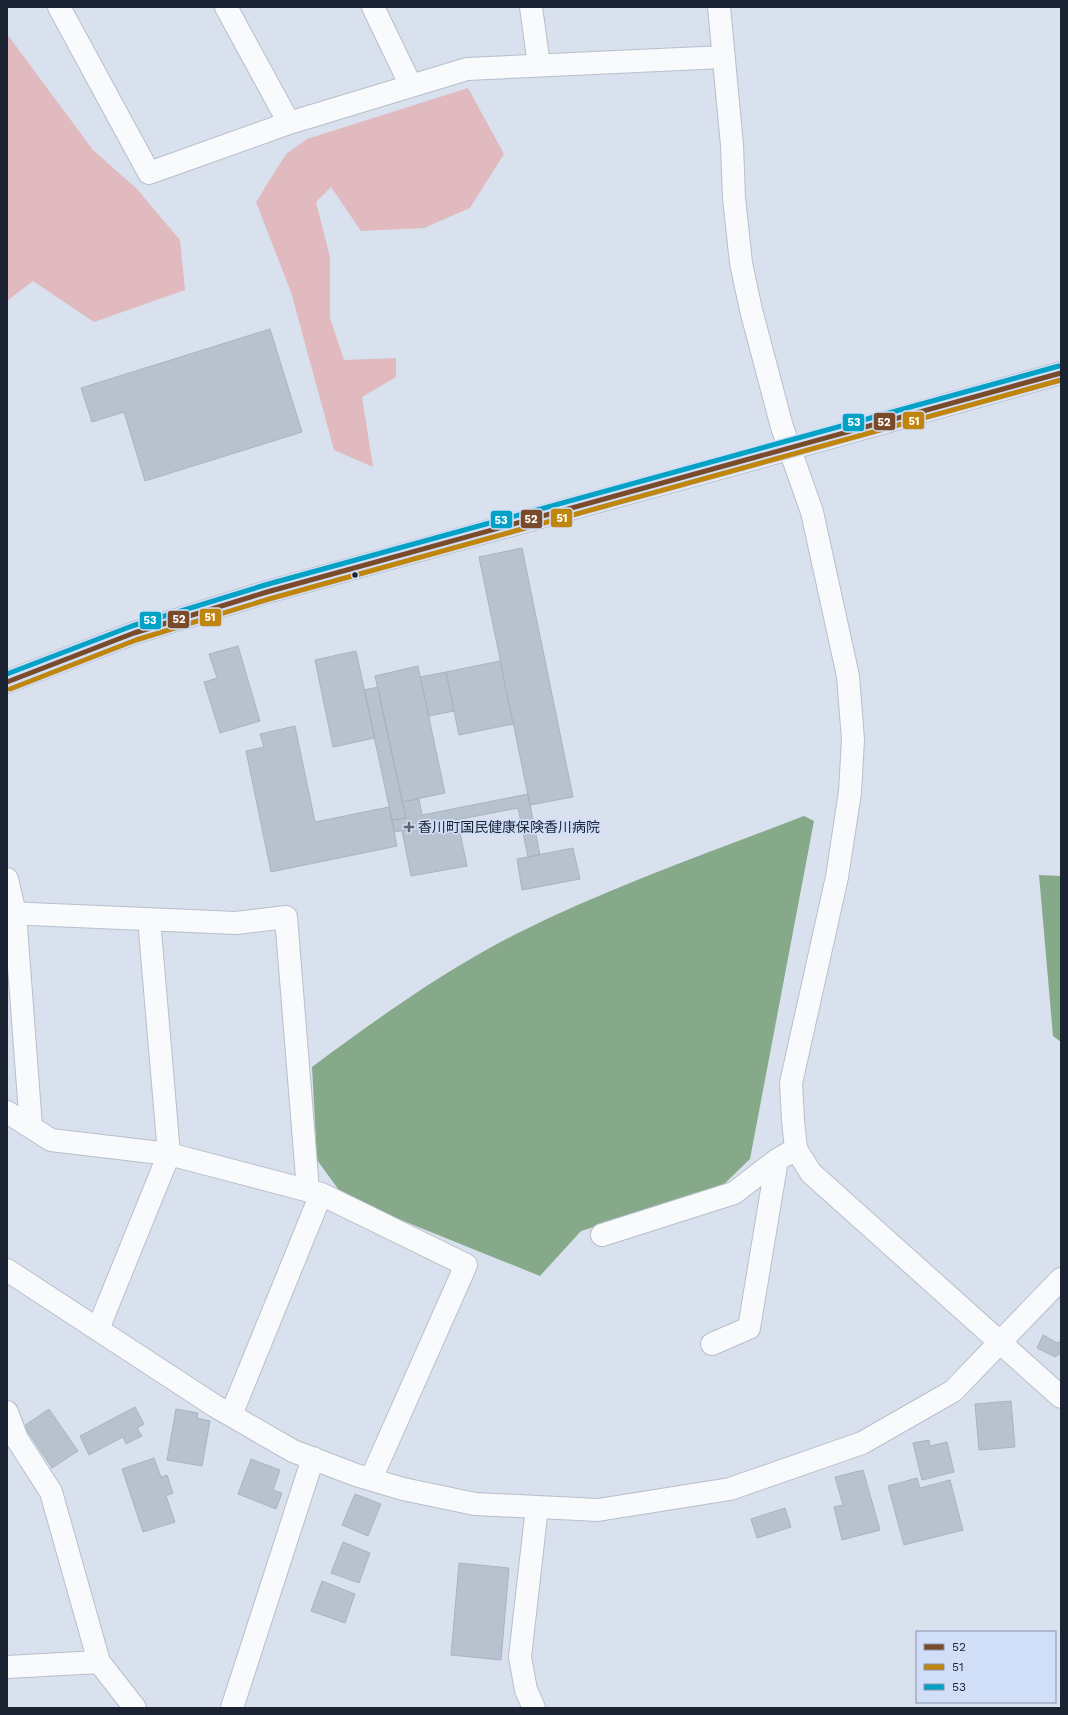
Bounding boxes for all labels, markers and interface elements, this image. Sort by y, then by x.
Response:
line badge: 51 [902,411,925,430]
line badge: 52 [873,412,896,431]
line badge: 53 [842,413,865,432]
text: 51 [908,415,920,428]
text: 53 [848,416,861,429]
text: 52 [878,416,891,429]
line badge: 51 [550,508,573,528]
line badge: 52 [520,509,543,529]
line badge: 53 [490,510,513,529]
text: 51 [556,512,568,525]
text: 52 [525,513,538,526]
text: 53 [495,514,508,527]
unlabelled marker [350,570,360,580]
line badge: 51 [199,608,222,627]
line badge: 52 [167,610,190,629]
line badge: 53 [139,611,162,630]
text: 51 [204,611,216,624]
text: 52 [173,613,186,626]
text: 53 [144,614,157,627]
place label: 香川町国民健康保険香川病院 [418,819,600,835]
marker: 香川町国民健康保険香川病院 [403,821,415,833]
legend [916,1631,1056,1703]
text: 52 [952,1640,966,1654]
text: 51 [952,1660,964,1674]
text: 53 [952,1680,966,1694]

